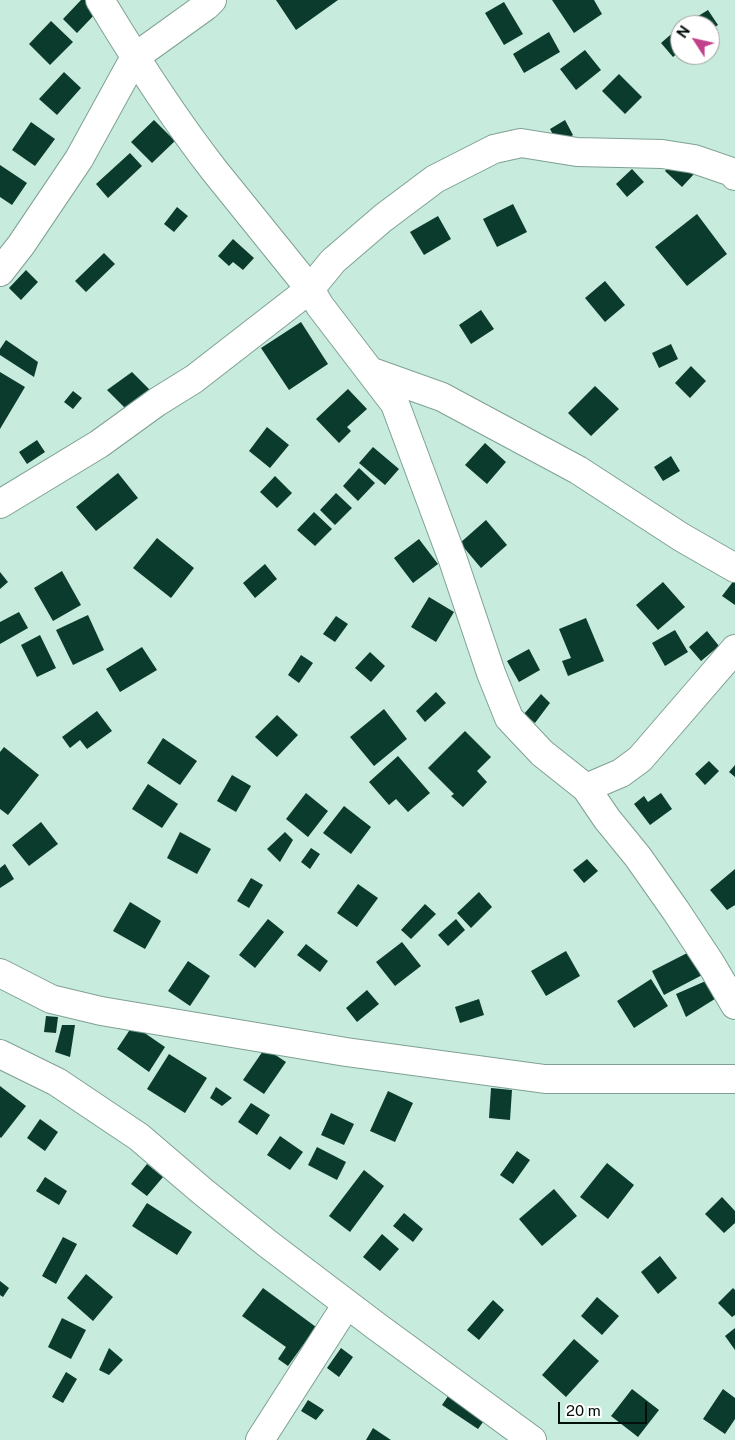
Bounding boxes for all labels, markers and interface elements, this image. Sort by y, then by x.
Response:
north arrow [670,15,720,65]
text: N [674,23,693,41]
scale bar [560,1392,649,1424]
text: 20 m [566,1402,601,1419]

